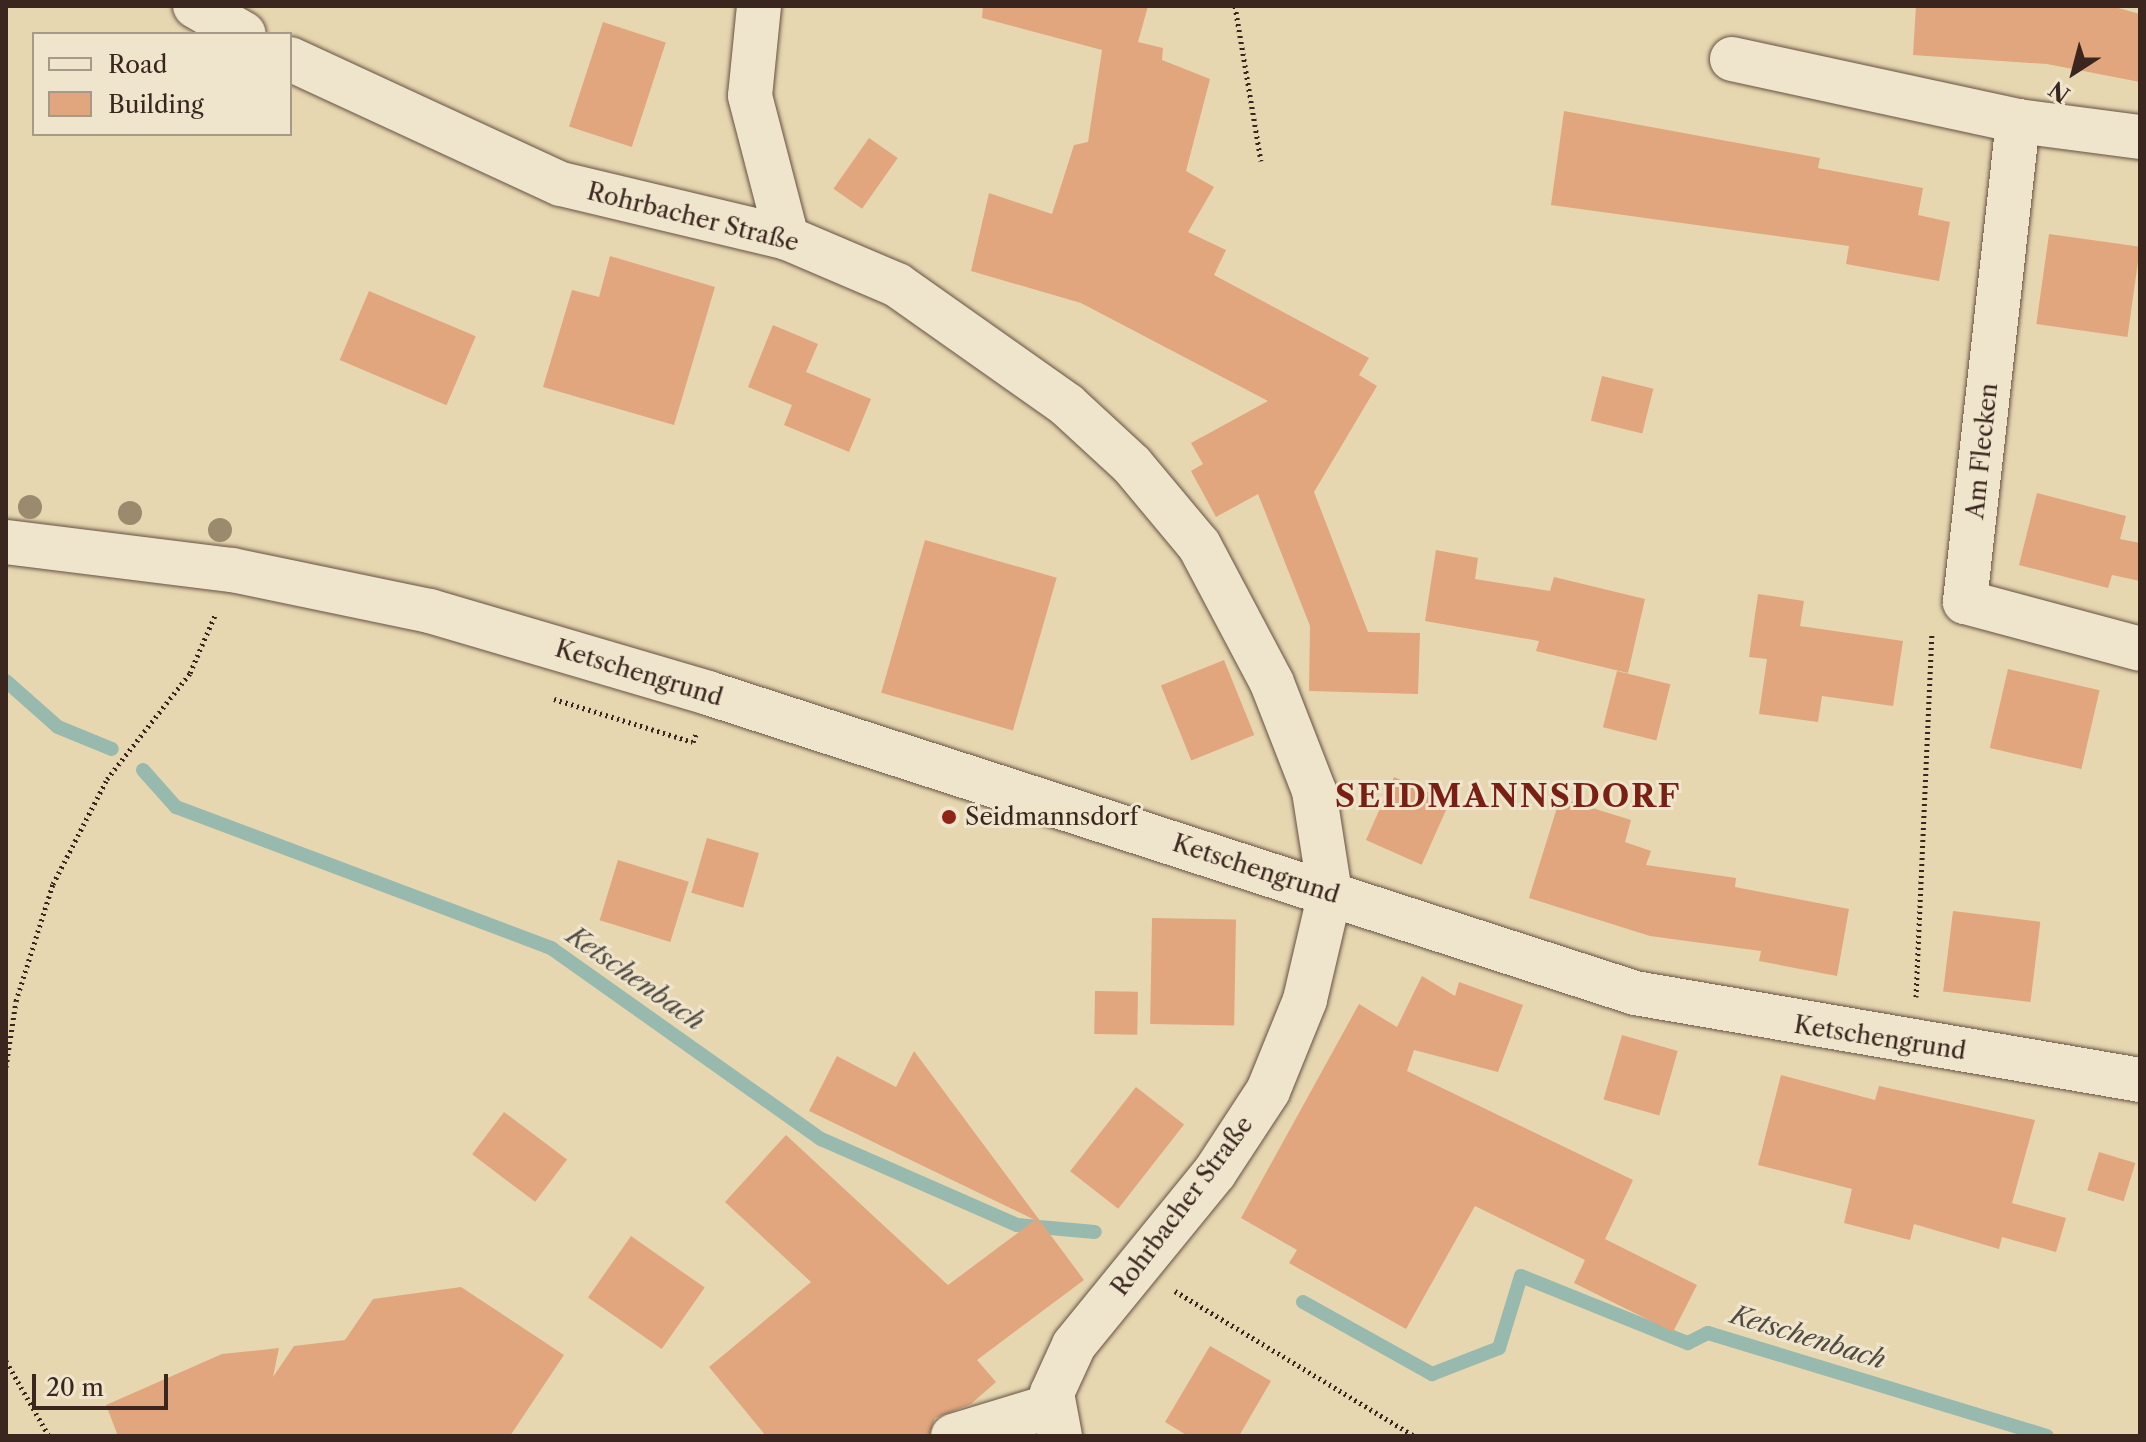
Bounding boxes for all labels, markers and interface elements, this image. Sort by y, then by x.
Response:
legend [32,32,292,136]
north arrow [2034,32,2114,112]
text: Road [108,50,167,79]
text: N [2044,75,2075,108]
text: Building [108,90,204,119]
street label: Rohrbacher Straße [584,177,802,257]
street label: Am Flecken [1961,382,2003,520]
street label: Ketschengrund [552,634,726,712]
district label: SEIDMANNSDORF [1335,777,1681,815]
place label: Seidmannsdorf [965,803,1138,831]
marker: Seidmannsdorf [940,808,958,826]
street label: Ketschengrund [1169,828,1343,910]
water label: Ketschenbach [560,920,710,1038]
street label: Ketschengrund [1792,1010,1968,1066]
street label: Rohrbacher Straße [1105,1110,1259,1302]
water label: Ketschenbach [1727,1300,1889,1376]
scale bar [36,1358,172,1408]
text: 20 m [46,1373,104,1402]

